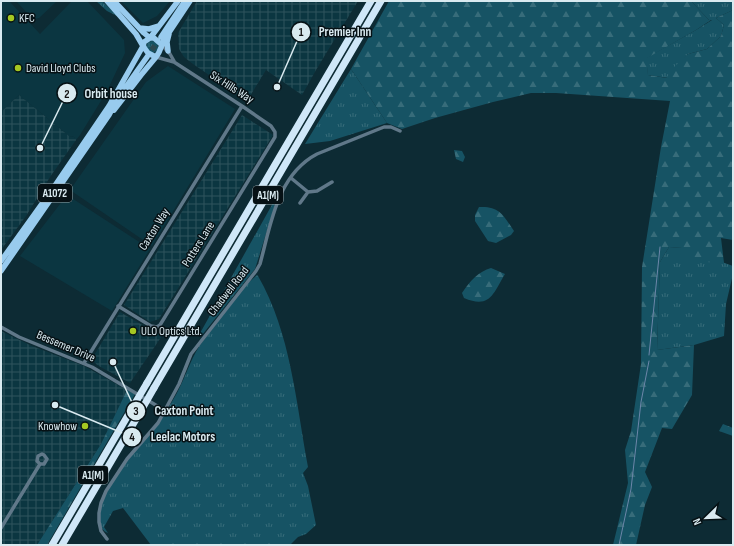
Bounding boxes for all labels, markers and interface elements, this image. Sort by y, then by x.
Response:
place label: KFC [19,11,35,26]
marker: KFC [6,13,16,23]
callout: Premier Inn [291,19,380,44]
text: Premier Inn [319,24,371,40]
text: 1 [299,25,304,40]
place label: David Lloyd Clubs [26,61,96,76]
marker: David Lloyd Clubs [13,63,23,73]
street label: Six Hills Way [207,68,257,107]
callout: Orbit house [57,81,146,106]
text: Orbit house [84,86,138,102]
text: 2 [64,87,70,102]
road number: A1072 [38,184,72,202]
road number: A1(M) [253,186,283,204]
street label: Caxton Way [136,205,173,253]
street label: Potters Lane [179,219,218,270]
street label: Chadwell Road [204,264,252,319]
place label: ULO Optics Ltd. [141,324,202,339]
marker: ULO Optics Ltd. [128,326,138,336]
street label: Bessemer Drive [34,327,98,366]
callout: Caxton Point [126,398,221,423]
text: Caxton Point [154,403,214,419]
text: 3 [133,404,139,419]
place label: Knowhow [38,419,77,434]
marker: Knowhow [80,421,90,431]
callout: Leelac Motors [122,424,223,449]
text: Leelac Motors [151,429,215,445]
text: 4 [129,430,135,445]
road number: A1(M) [78,466,108,484]
north arrow [686,498,726,538]
text: N [690,516,704,527]

